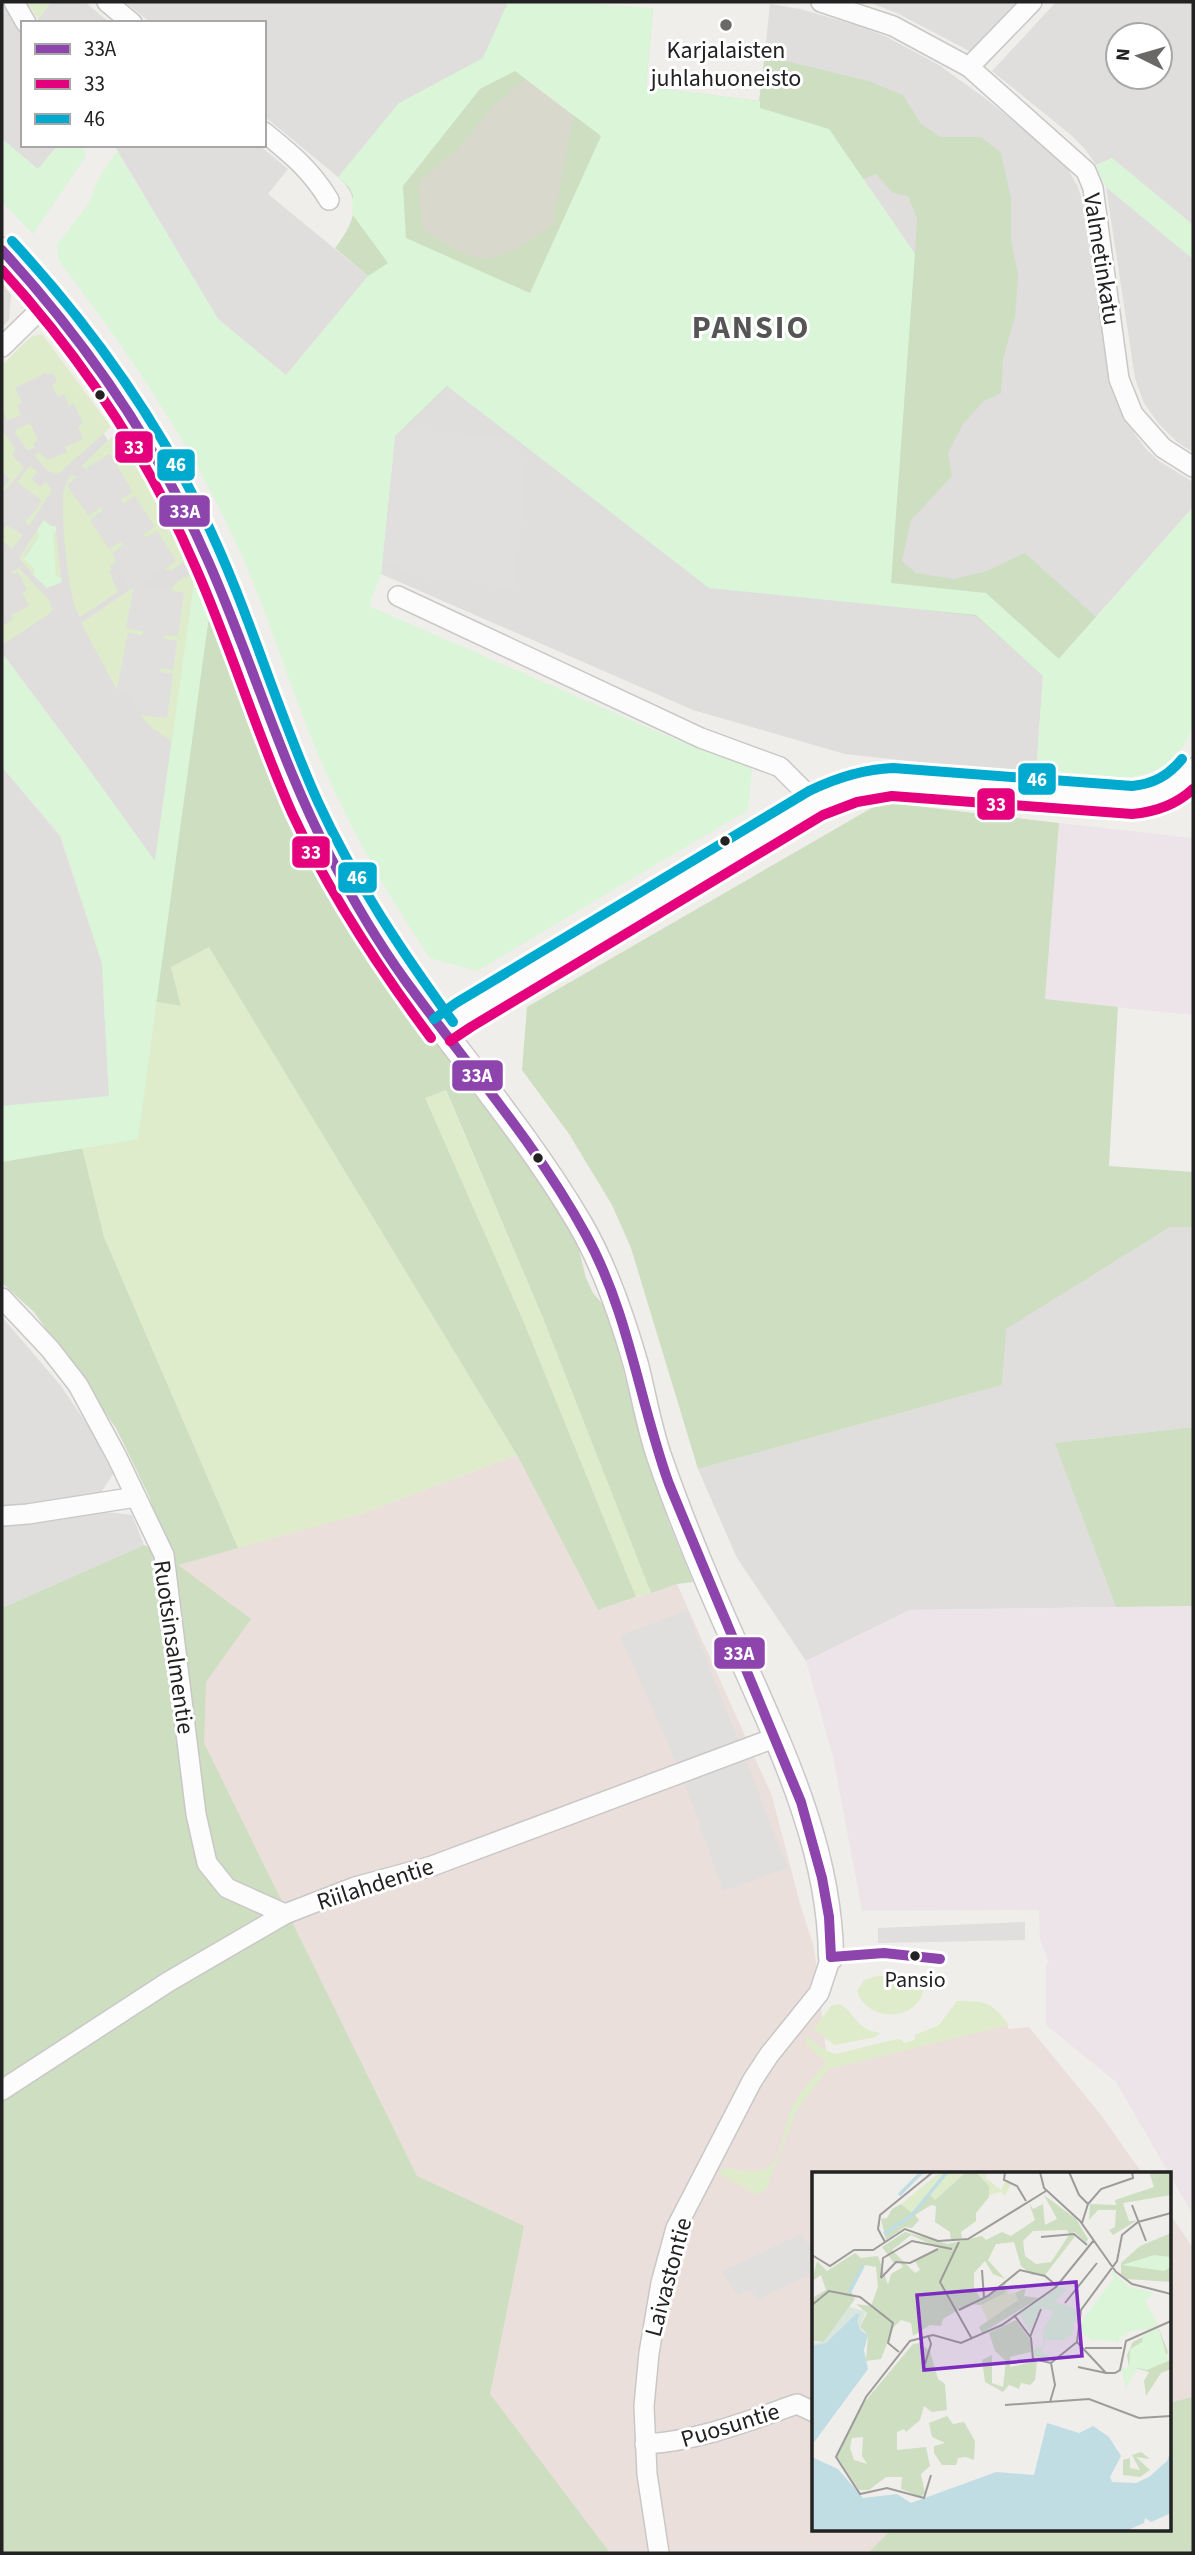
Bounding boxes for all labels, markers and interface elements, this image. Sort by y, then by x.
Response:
marker: Karjalaisten juhlahuoneisto [718,17,734,33]
legend [21,21,266,147]
north arrow [1104,21,1174,91]
place label: Karjalaisten juhlahuoneisto [650,33,801,96]
text: 33A [84,34,117,64]
text: N [1110,47,1138,62]
text: 33 [84,69,105,99]
text: 46 [84,104,105,134]
street label: Valmetinkatu [1074,190,1129,328]
district label: PANSIO [692,305,810,351]
unlabelled marker [93,388,107,402]
line badge: 33 [114,430,154,464]
text: 33 [124,435,144,462]
line badge: 46 [156,448,196,482]
text: 46 [166,452,186,479]
line badge: 33A [158,494,211,528]
text: 33A [170,499,201,526]
line badge: 46 [1017,762,1057,796]
text: 46 [1027,767,1047,794]
line badge: 33 [976,787,1016,821]
text: 33 [986,792,1006,819]
unlabelled marker [718,834,732,848]
line badge: 33 [291,835,331,869]
text: 33 [301,840,321,867]
line badge: 46 [337,861,378,894]
text: 46 [347,865,367,892]
line badge: 33A [451,1059,504,1092]
text: 33A [462,1063,493,1090]
unlabelled marker [531,1151,545,1165]
street label: Ruotsinsalmentie [144,1558,203,1736]
line badge: 33A [713,1636,766,1670]
text: 33A [724,1641,755,1668]
street label: Riilahdentie [312,1849,438,1920]
marker: Pansio [908,1949,922,1963]
place label: Pansio [884,1964,946,1996]
inset map [812,2172,1170,2530]
street label: Laivastontie [636,2214,701,2341]
street label: Puosuntie [676,2394,784,2457]

